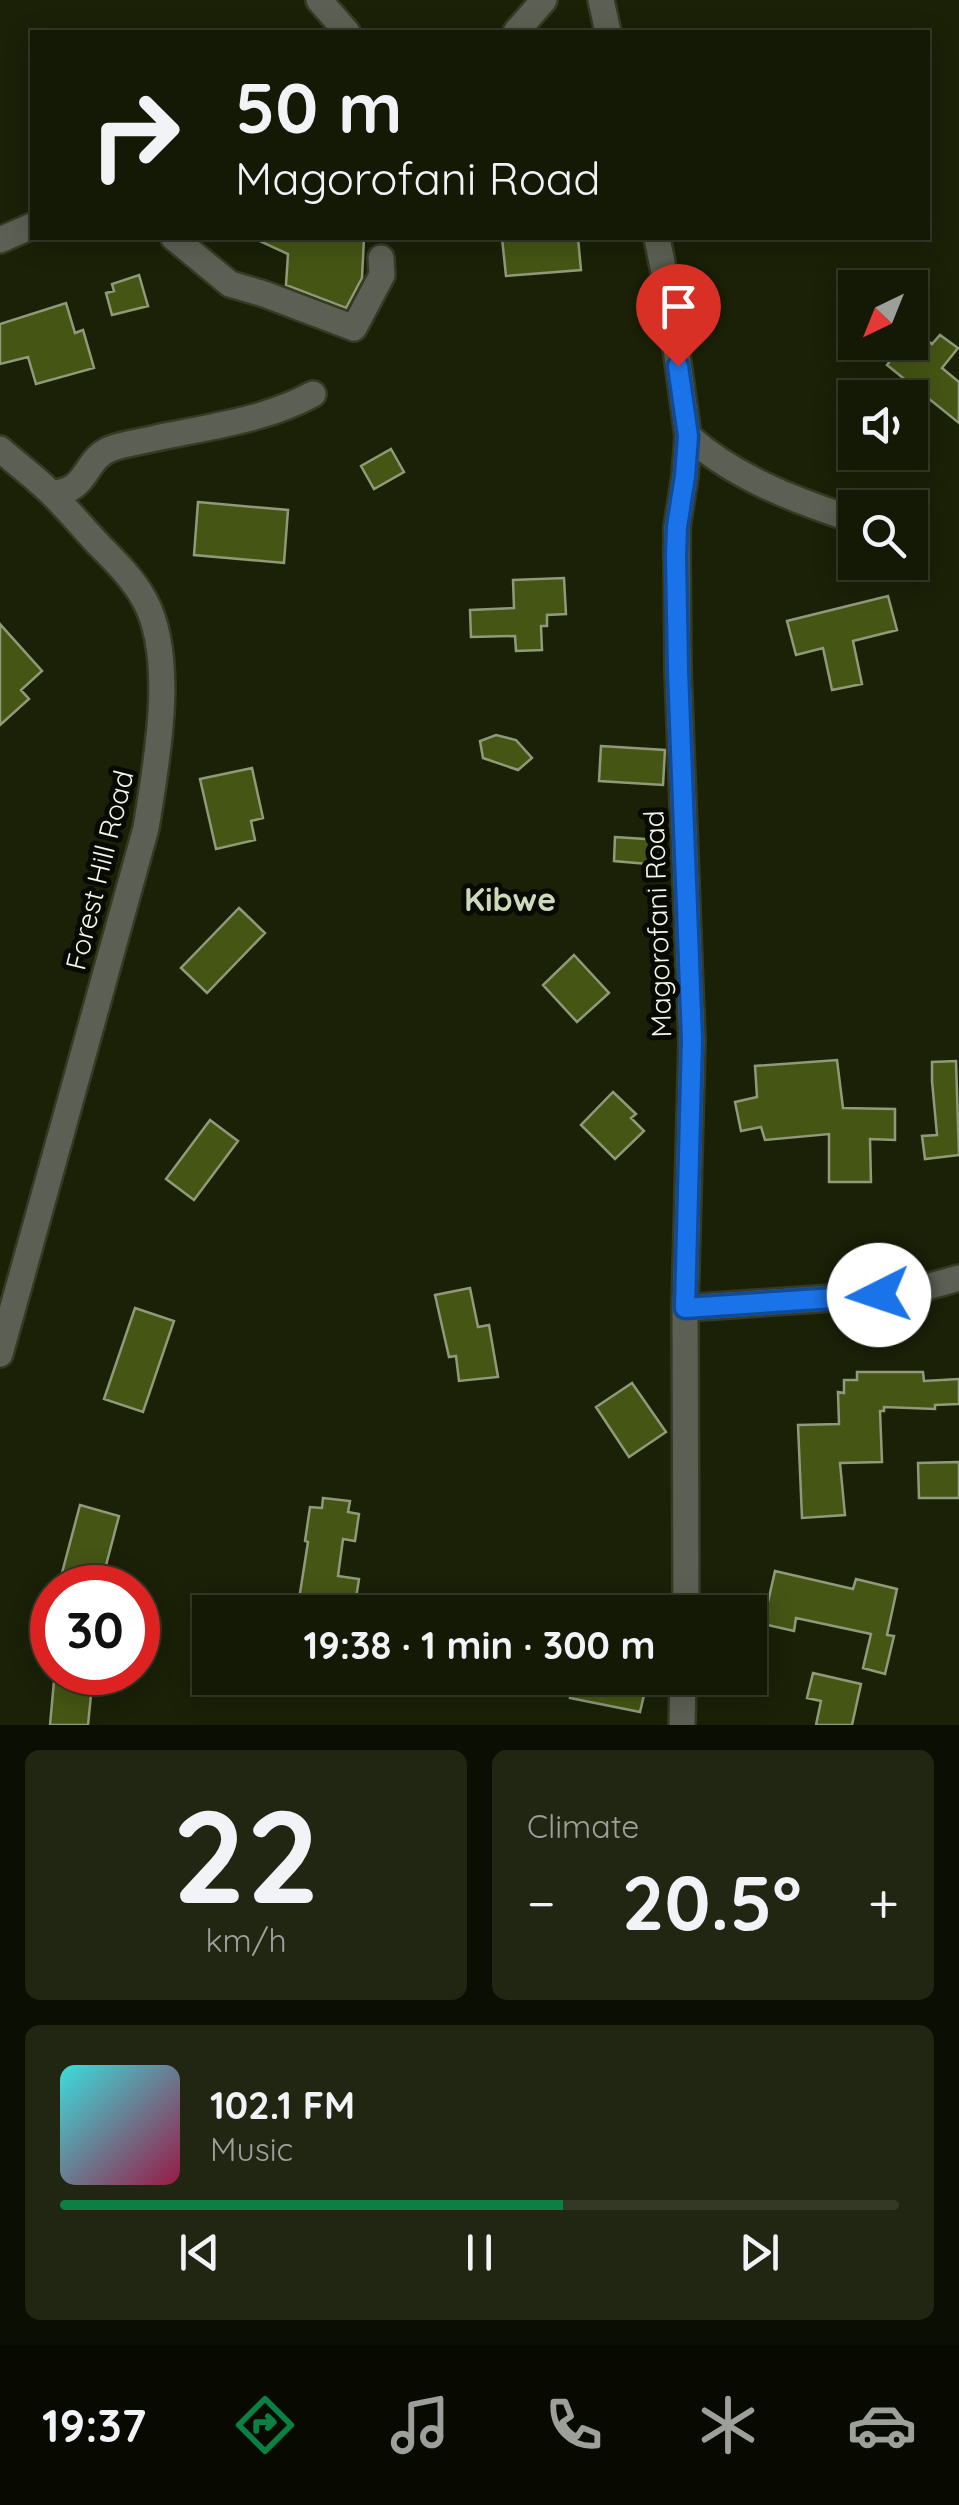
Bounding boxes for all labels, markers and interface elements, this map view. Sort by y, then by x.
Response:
text: 50 m [235,63,402,151]
icon: right [70,70,200,200]
text: Magorofani Road [235,150,600,206]
pin [636,264,721,367]
north arrow [838,270,928,360]
map controls [838,270,928,580]
icon: arrive [651,279,706,334]
button: sound [838,380,928,470]
button: search [838,490,928,580]
street label: Forest Hill Road [57,766,141,974]
street label: Magorofani Road [636,810,678,1038]
district label: Kibwe [464,879,556,919]
position arrow [827,1243,931,1347]
speed limit sign: 30 [30,1565,160,1695]
text: 19:38 · 1 min · 300 m [303,1621,656,1669]
text: 22 [172,1773,320,1936]
text: Climate [527,1806,639,1846]
text: 20.5° [622,1855,802,1949]
text: − [527,1868,556,1937]
text: + [868,1868,899,1937]
text: km/h [205,1920,287,1960]
text: 102.1 FM [210,2081,355,2129]
text: Music [210,2129,293,2169]
icon: previous [172,2225,227,2280]
icon: pause [452,2225,507,2280]
icon: next [732,2225,787,2280]
icon: directions [230,2390,300,2460]
icon: music [385,2390,455,2460]
icon: phone [539,2390,609,2460]
icon: climate [693,2390,763,2460]
icon: car [847,2390,917,2460]
text: 19:37 [42,2397,146,2453]

